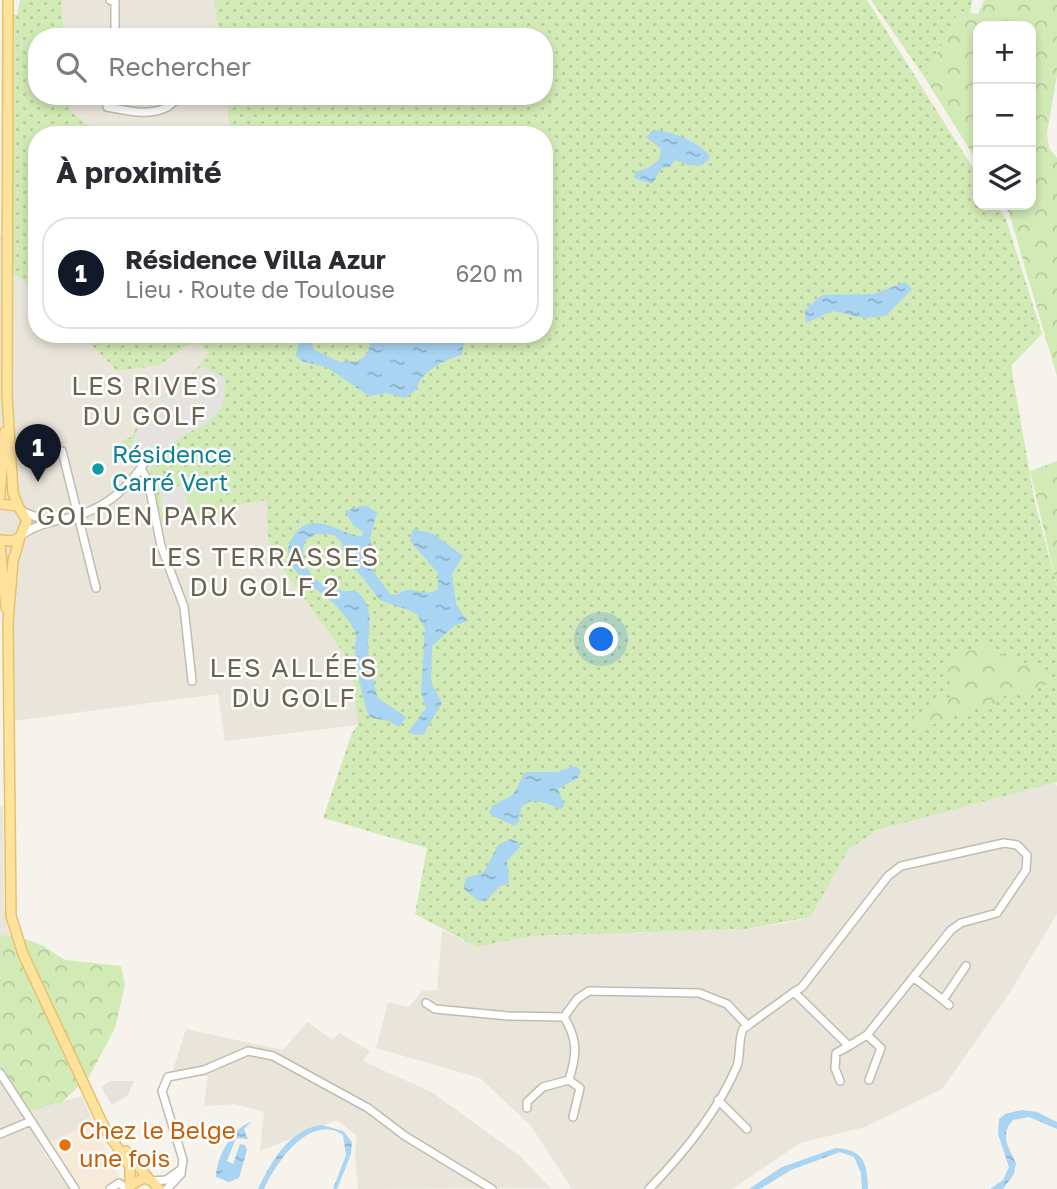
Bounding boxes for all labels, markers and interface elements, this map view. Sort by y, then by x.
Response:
map controls [973,21,1036,210]
button: + [973,21,1036,84]
search box [28,28,553,105]
icon: search [52,48,90,86]
text: Rechercher [108,51,251,82]
button: − [973,84,1036,147]
button: layers [973,147,1036,210]
text: À proximité [56,154,222,190]
text: Résidence Villa Azur [125,244,386,275]
text: 1 [75,259,87,287]
text: 620 m [455,259,523,287]
text: Lieu · Route de Toulouse [125,275,395,303]
district label: LES RIVES DU GOLF [71,370,219,431]
pin: 1 [15,424,61,482]
place label: Résidence Carré Vert [112,439,232,496]
marker: Résidence Carré Vert [90,461,106,477]
district label: GOLDEN PARK [37,500,239,531]
district label: LES TERRASSES DU GOLF 2 [150,541,380,602]
your location [584,622,618,656]
district label: LES ALLÉES DU GOLF [209,652,379,713]
place label: Chez le Belge une fois [79,1115,236,1172]
marker: Chez le Belge une fois [57,1137,73,1153]

